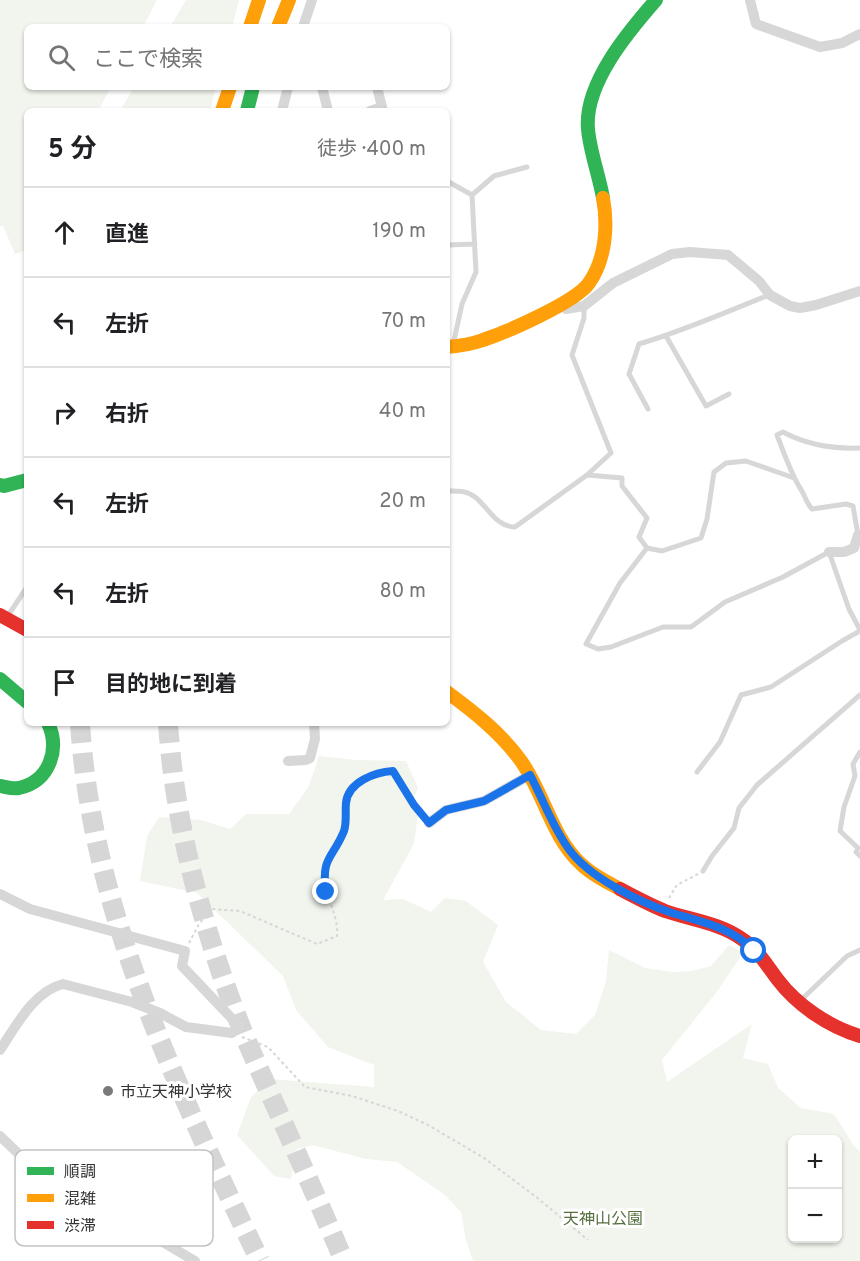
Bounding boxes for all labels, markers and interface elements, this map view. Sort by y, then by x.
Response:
search box [24,24,450,90]
icon: search [45,41,78,74]
text: ここで検索 [93,47,203,74]
text: 5 分 [48,134,96,167]
text: 徒歩 · 400 m [317,137,426,163]
icon: ahead [48,216,81,249]
text: 190 m [372,219,426,245]
text: 直進 [105,222,149,249]
icon: left [48,306,81,339]
text: 70 m [382,309,426,335]
text: 左折 [105,312,149,339]
icon: right [48,396,81,429]
text: 40 m [379,399,426,425]
text: 右折 [105,402,149,429]
icon: left [48,486,81,519]
text: 20 m [379,489,426,515]
text: 左折 [105,492,149,519]
icon: left [48,576,81,609]
text: 80 m [380,579,426,605]
text: 左折 [105,582,149,609]
icon: arrive [48,666,81,699]
text: 目的地に到着 [105,672,237,699]
route end [312,878,338,904]
route start [740,937,766,963]
place label: 市立天神小学校 [120,1083,232,1103]
marker: 市立天神小学校 [101,1084,115,1098]
map controls [788,1135,842,1243]
button: + [788,1135,842,1189]
legend [15,1150,213,1246]
text: 順調 [64,1163,96,1183]
button: − [788,1189,842,1243]
text: 混雑 [64,1190,96,1210]
park label: 天神山公園 [563,1210,643,1230]
text: 渋滞 [64,1217,96,1237]

